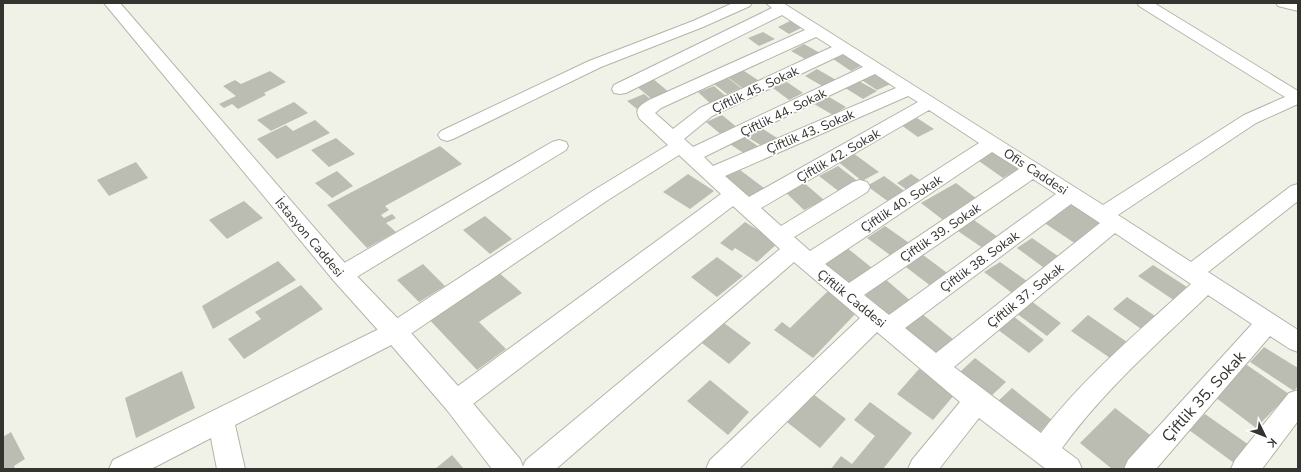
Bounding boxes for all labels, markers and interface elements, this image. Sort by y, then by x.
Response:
street label: Çiftlik 45. Sokak [709,62,802,118]
street label: Çiftlik 44. Sokak [737,84,830,142]
street label: Çiftlik 43. Sokak [764,105,858,159]
street label: Çiftlik 42. Sokak [793,124,884,187]
street label: Ofis Caddesi [1000,144,1071,199]
street label: Çiftlik 40. Sokak [857,170,946,237]
street label: İstasyon Caddesi [271,194,349,281]
street label: Çiftlik 39. Sokak [897,199,985,267]
street label: Çiftlik 38. Sokak [936,227,1023,297]
street label: Çiftlik 37. Sokak [983,259,1068,332]
street label: Çiftlik Caddesi [813,265,890,332]
street label: Çiftlik 35. Sokak [1157,346,1251,447]
north arrow [1245,416,1285,456]
text: K [1264,435,1280,451]

